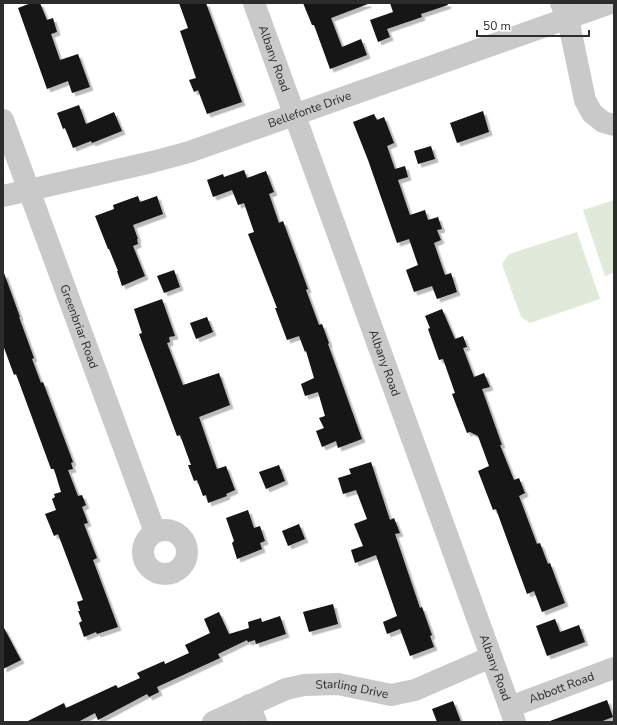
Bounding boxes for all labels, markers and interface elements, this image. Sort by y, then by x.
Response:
scale bar [477,12,589,38]
text: 50 m [483,18,511,34]
street label: Albany Road [255,23,294,94]
street label: Bellefonte Drive [266,87,353,132]
street label: Greenbriar Road [56,282,102,371]
street label: Albany Road [365,328,404,398]
street label: Albany Road [476,632,515,703]
street label: Abbott Road [527,668,596,707]
street label: Starling Drive [315,676,390,702]

